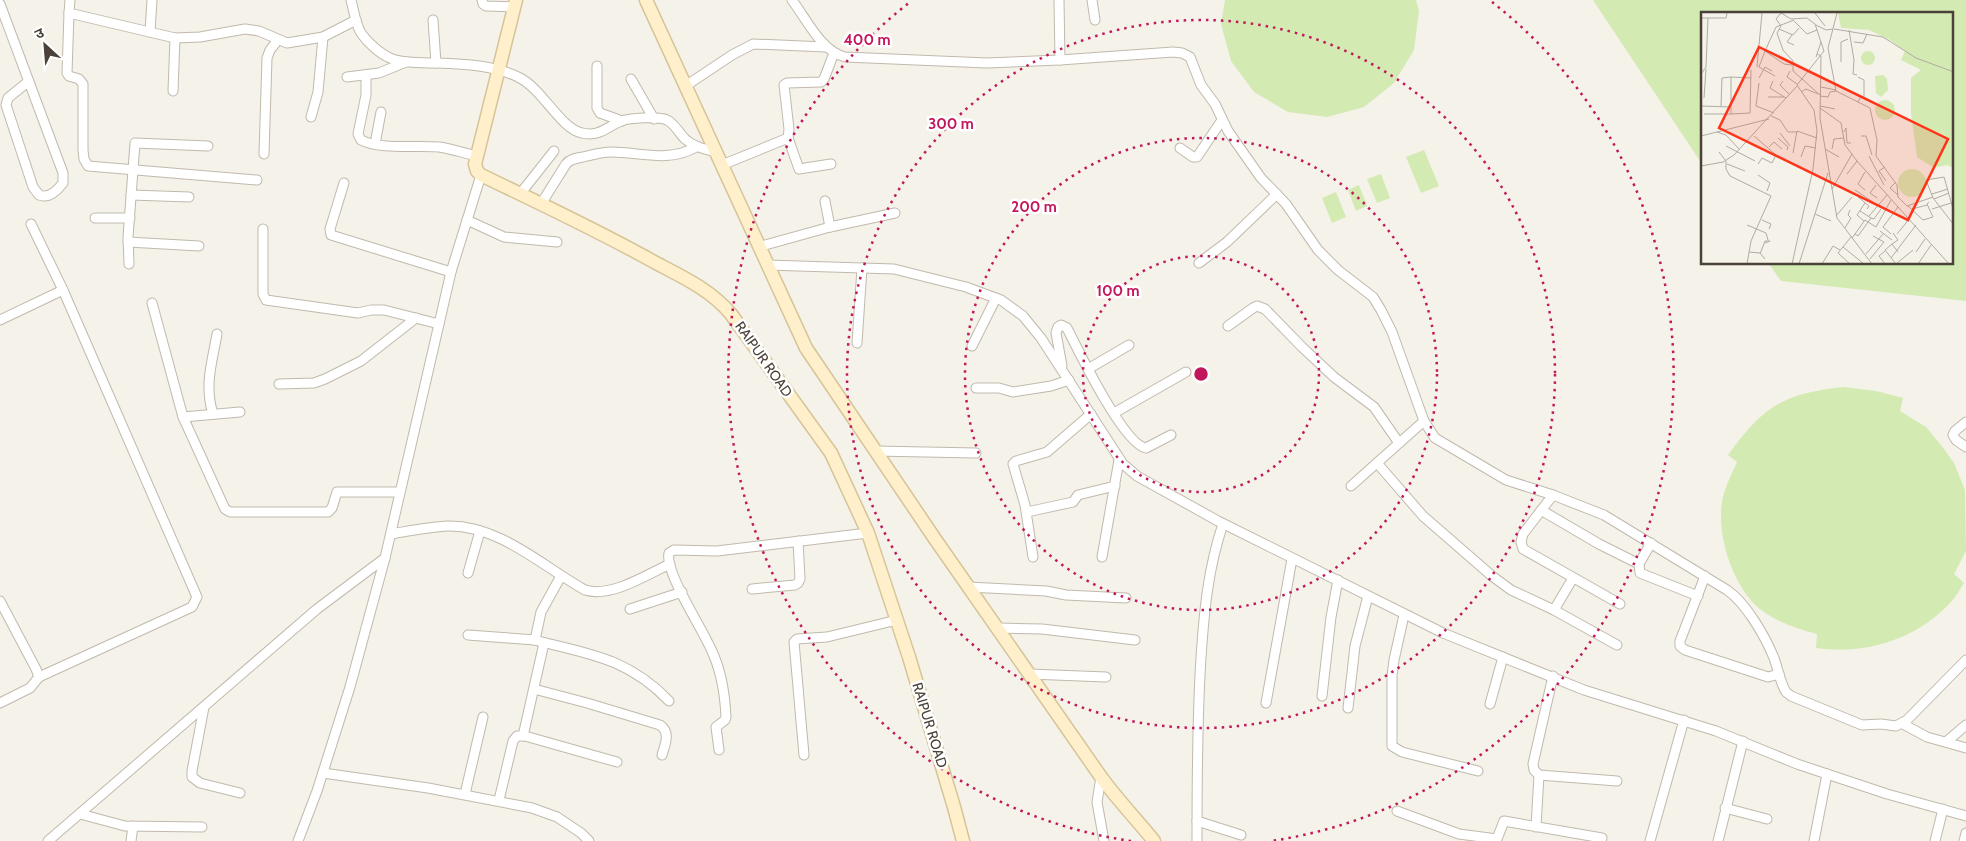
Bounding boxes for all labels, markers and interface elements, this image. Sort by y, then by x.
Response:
inset map [1701,12,1954,265]
north arrow [20,20,70,70]
text: उ [32,23,48,43]
text: 400 m [844,31,890,49]
text: 300 m [928,115,974,133]
text: 200 m [1011,198,1057,216]
text: 100 m [1096,282,1140,300]
street label: RAIPUR ROAD [731,318,797,400]
centre of rings [1192,365,1210,383]
street label: RAIPUR ROAD [908,680,952,770]

